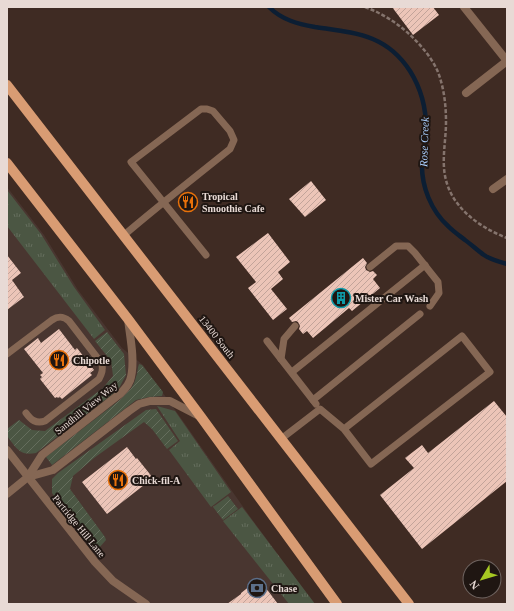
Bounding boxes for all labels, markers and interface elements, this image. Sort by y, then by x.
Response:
water label: Rose Creek [417,116,431,168]
restaurant icon: Tropical Smoothie Cafe [177,191,199,213]
place label: Tropical Smoothie Cafe [202,191,265,214]
building icon: Mister Car Wash [330,287,352,309]
place label: Mister Car Wash [355,293,429,304]
street label: 13400 South [197,314,237,360]
restaurant icon: Chipotle [48,349,70,371]
place label: Chipotle [73,355,110,366]
street label: Sandhill View Way [53,379,119,437]
restaurant icon: Chick-fil-A [107,469,129,491]
place label: Chick-fil-A [132,475,181,486]
street label: Partridge Hill Lane [50,493,108,560]
north arrow [462,559,502,599]
bank icon: Chase [246,577,268,599]
text: N [467,578,481,592]
place label: Chase [271,583,298,594]

